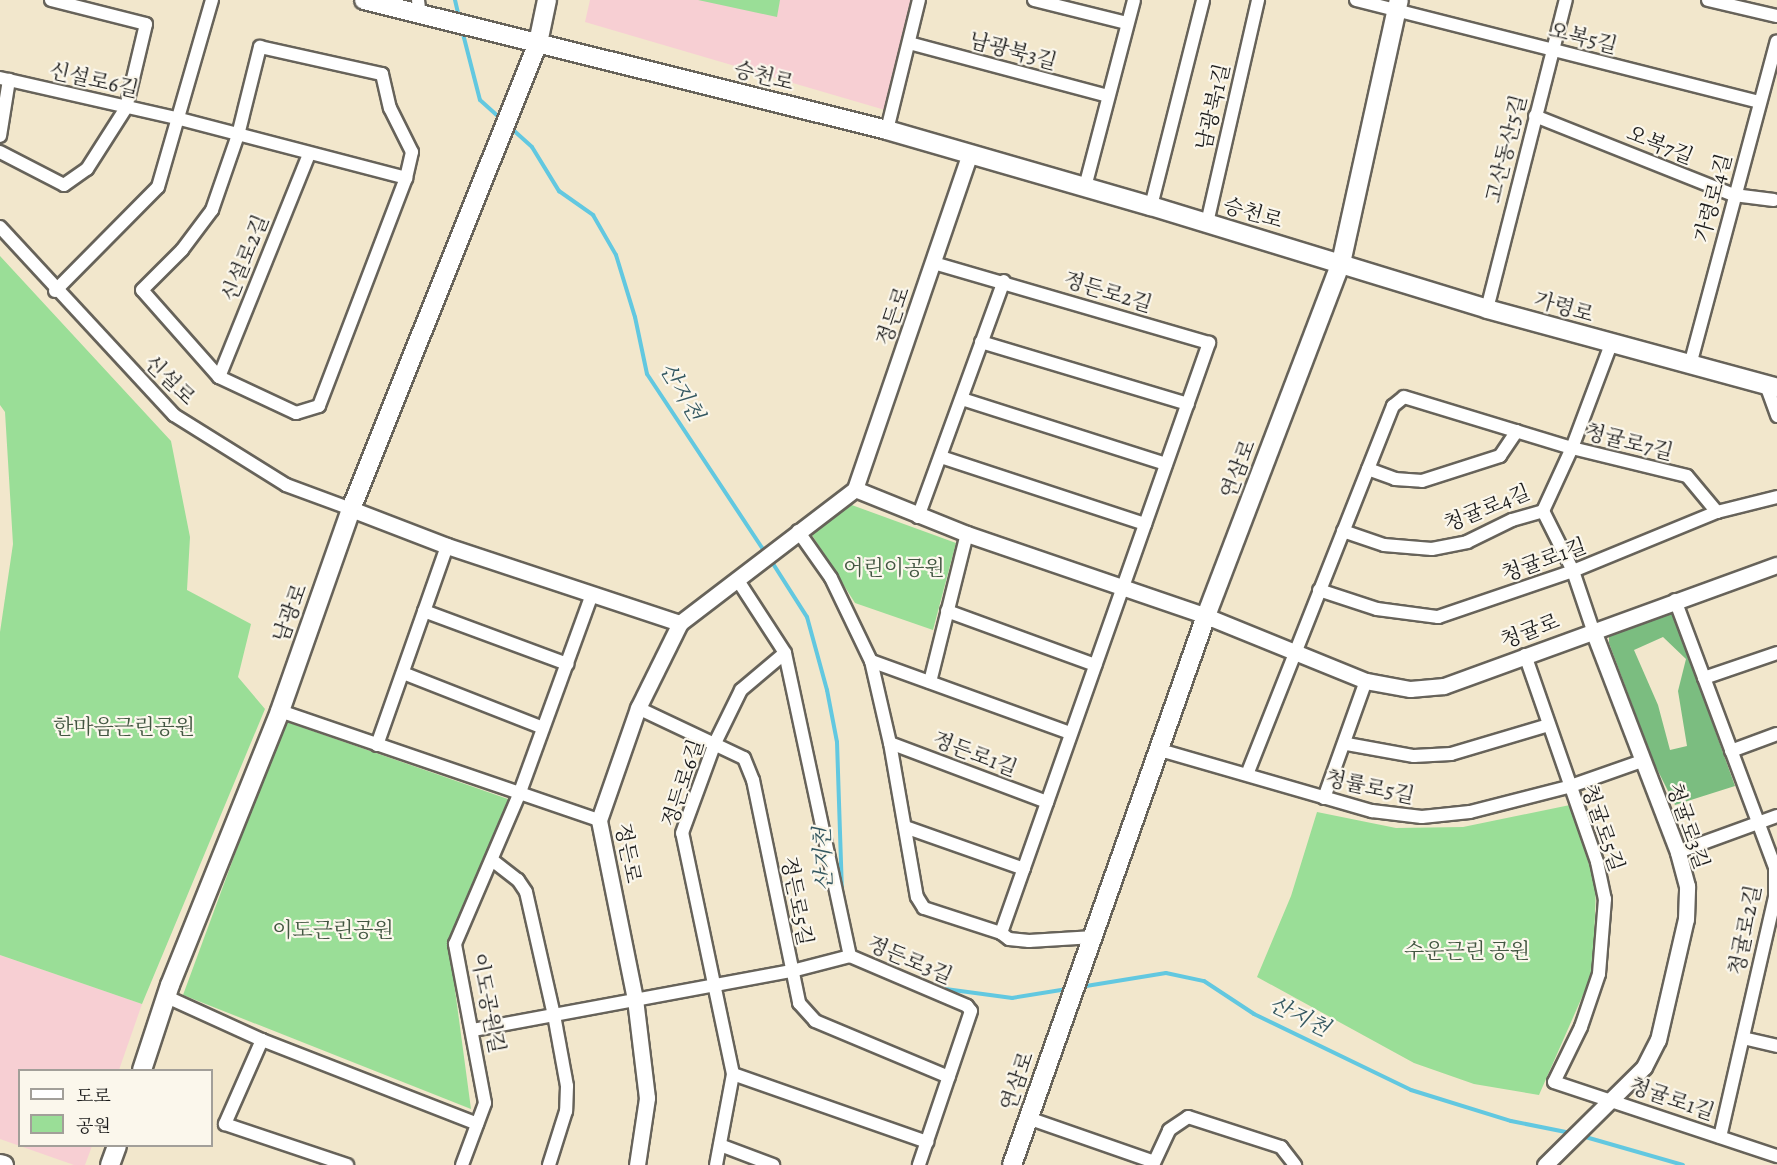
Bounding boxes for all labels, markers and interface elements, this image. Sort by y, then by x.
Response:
street label: 오복5길 [1546,17,1620,59]
street label: 남광북3길 [966,27,1060,75]
street label: 승천로 [731,56,797,96]
street label: 신설로6길 [47,58,141,102]
street label: 남광북1길 [1191,61,1235,153]
street label: 고산동산5길 [1480,92,1532,206]
street label: 오복7길 [1623,120,1697,170]
street label: 가령로4길 [1689,151,1737,245]
street label: 승천로 [1220,193,1286,233]
street label: 신설로2길 [216,211,274,305]
street label: 정든로2길 [1061,267,1155,317]
street label: 정든로 [871,283,915,349]
street label: 가령로 [1531,287,1597,327]
street label: 신설로 [139,350,201,410]
water label: 산지천 [653,358,709,426]
street label: 청귤로7길 [1582,419,1676,465]
street label: 연삼로 [1215,436,1261,502]
street label: 청귤로4길 [1440,479,1534,537]
street label: 청귤로1길 [1498,533,1590,587]
park label: 어린이공원 [843,555,945,581]
street label: 남광로 [268,580,312,646]
street label: 청귤로 [1497,608,1563,654]
park label: 한마음근린공원 [53,714,195,740]
street label: 정든로1길 [929,726,1021,782]
street label: 정든로6길 [657,736,709,830]
street label: 청률로5길 [1323,765,1417,809]
street label: 청귤로3길 [1661,779,1715,873]
street label: 청귤로5길 [1576,781,1630,875]
street label: 정든로 [610,821,646,885]
water label: 산지천 [810,827,838,891]
street label: 정든로5길 [776,854,818,948]
street label: 청귤로2길 [1724,883,1766,977]
park label: 이도근린공원 [272,917,394,943]
street label: 정든로3길 [864,931,956,989]
park label: 수운근린 공원 [1404,938,1530,964]
street label: 이도공원길 [466,951,510,1055]
water label: 산지천 [1265,991,1333,1043]
street label: 연삼로 [995,1048,1039,1114]
legend [18,1069,213,1147]
street label: 청귤로1길 [1626,1073,1718,1125]
text: 도로 [76,1084,111,1108]
text: 공원 [76,1114,111,1138]

